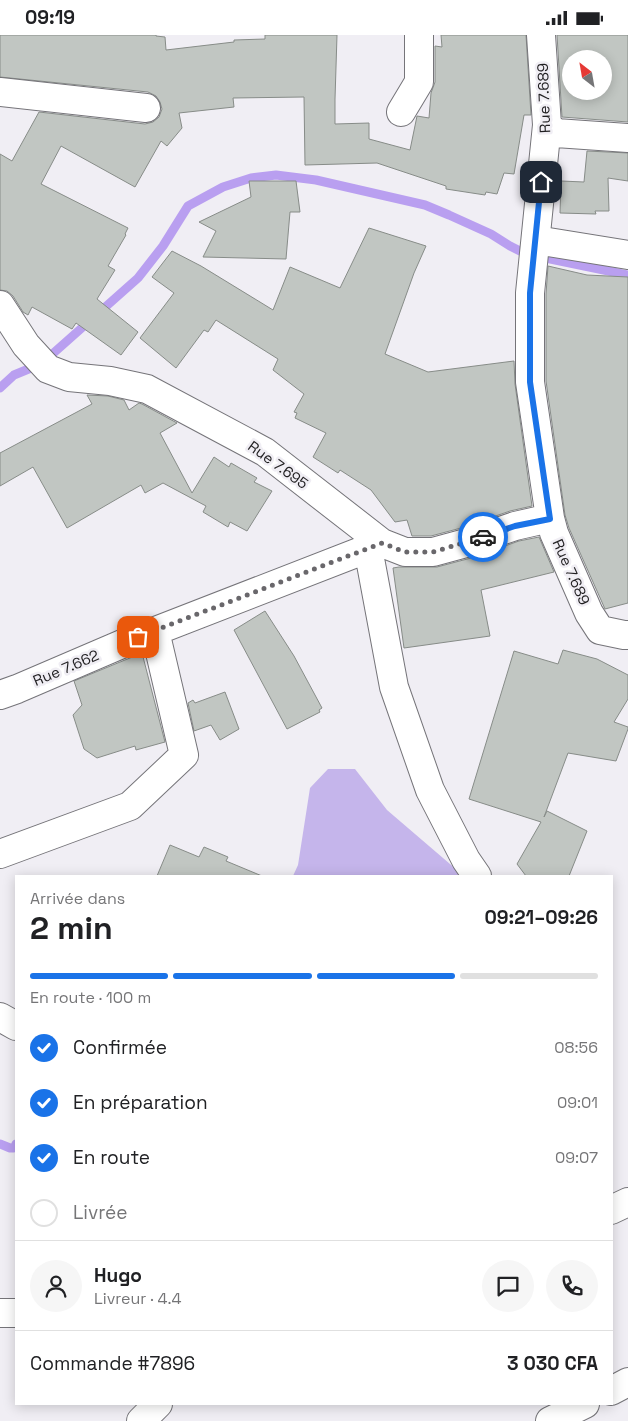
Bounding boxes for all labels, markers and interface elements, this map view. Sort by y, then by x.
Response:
text: 09:19 [25,5,75,30]
north arrow [562,50,612,100]
map controls [562,50,612,100]
street label: Rue 7.689 [533,63,554,133]
pin [520,161,562,203]
icon: home [527,168,555,196]
street label: Rue 7.695 [244,436,312,493]
courier [458,512,508,562]
icon: car [469,523,497,551]
street label: Rue 7.689 [548,536,594,608]
pin [117,616,159,658]
icon: bag [124,623,152,651]
street label: Rue 7.662 [30,645,102,690]
text: Arrivée dans [30,888,125,909]
text: 09:21–09:26 [485,905,598,930]
text: 2 min [30,908,113,948]
text: En route · 100 m [30,987,151,1008]
icon: check [30,1034,58,1062]
text: Confirmée [73,1035,167,1060]
text: 08:56 [554,1037,598,1058]
icon: check [30,1089,58,1117]
text: En préparation [73,1090,208,1115]
text: 09:01 [557,1092,598,1113]
icon: check [30,1144,58,1172]
text: En route [73,1145,150,1170]
text: 09:07 [555,1147,598,1168]
text: Livrée [73,1200,128,1225]
button: person [30,1260,82,1312]
button: chat [482,1260,534,1312]
button: phone [546,1260,598,1312]
text: Hugo [94,1263,142,1288]
text: Livreur · 4.4 [94,1288,182,1309]
text: Commande #7896 [30,1351,195,1376]
text: 3 030 CFA [507,1351,598,1376]

